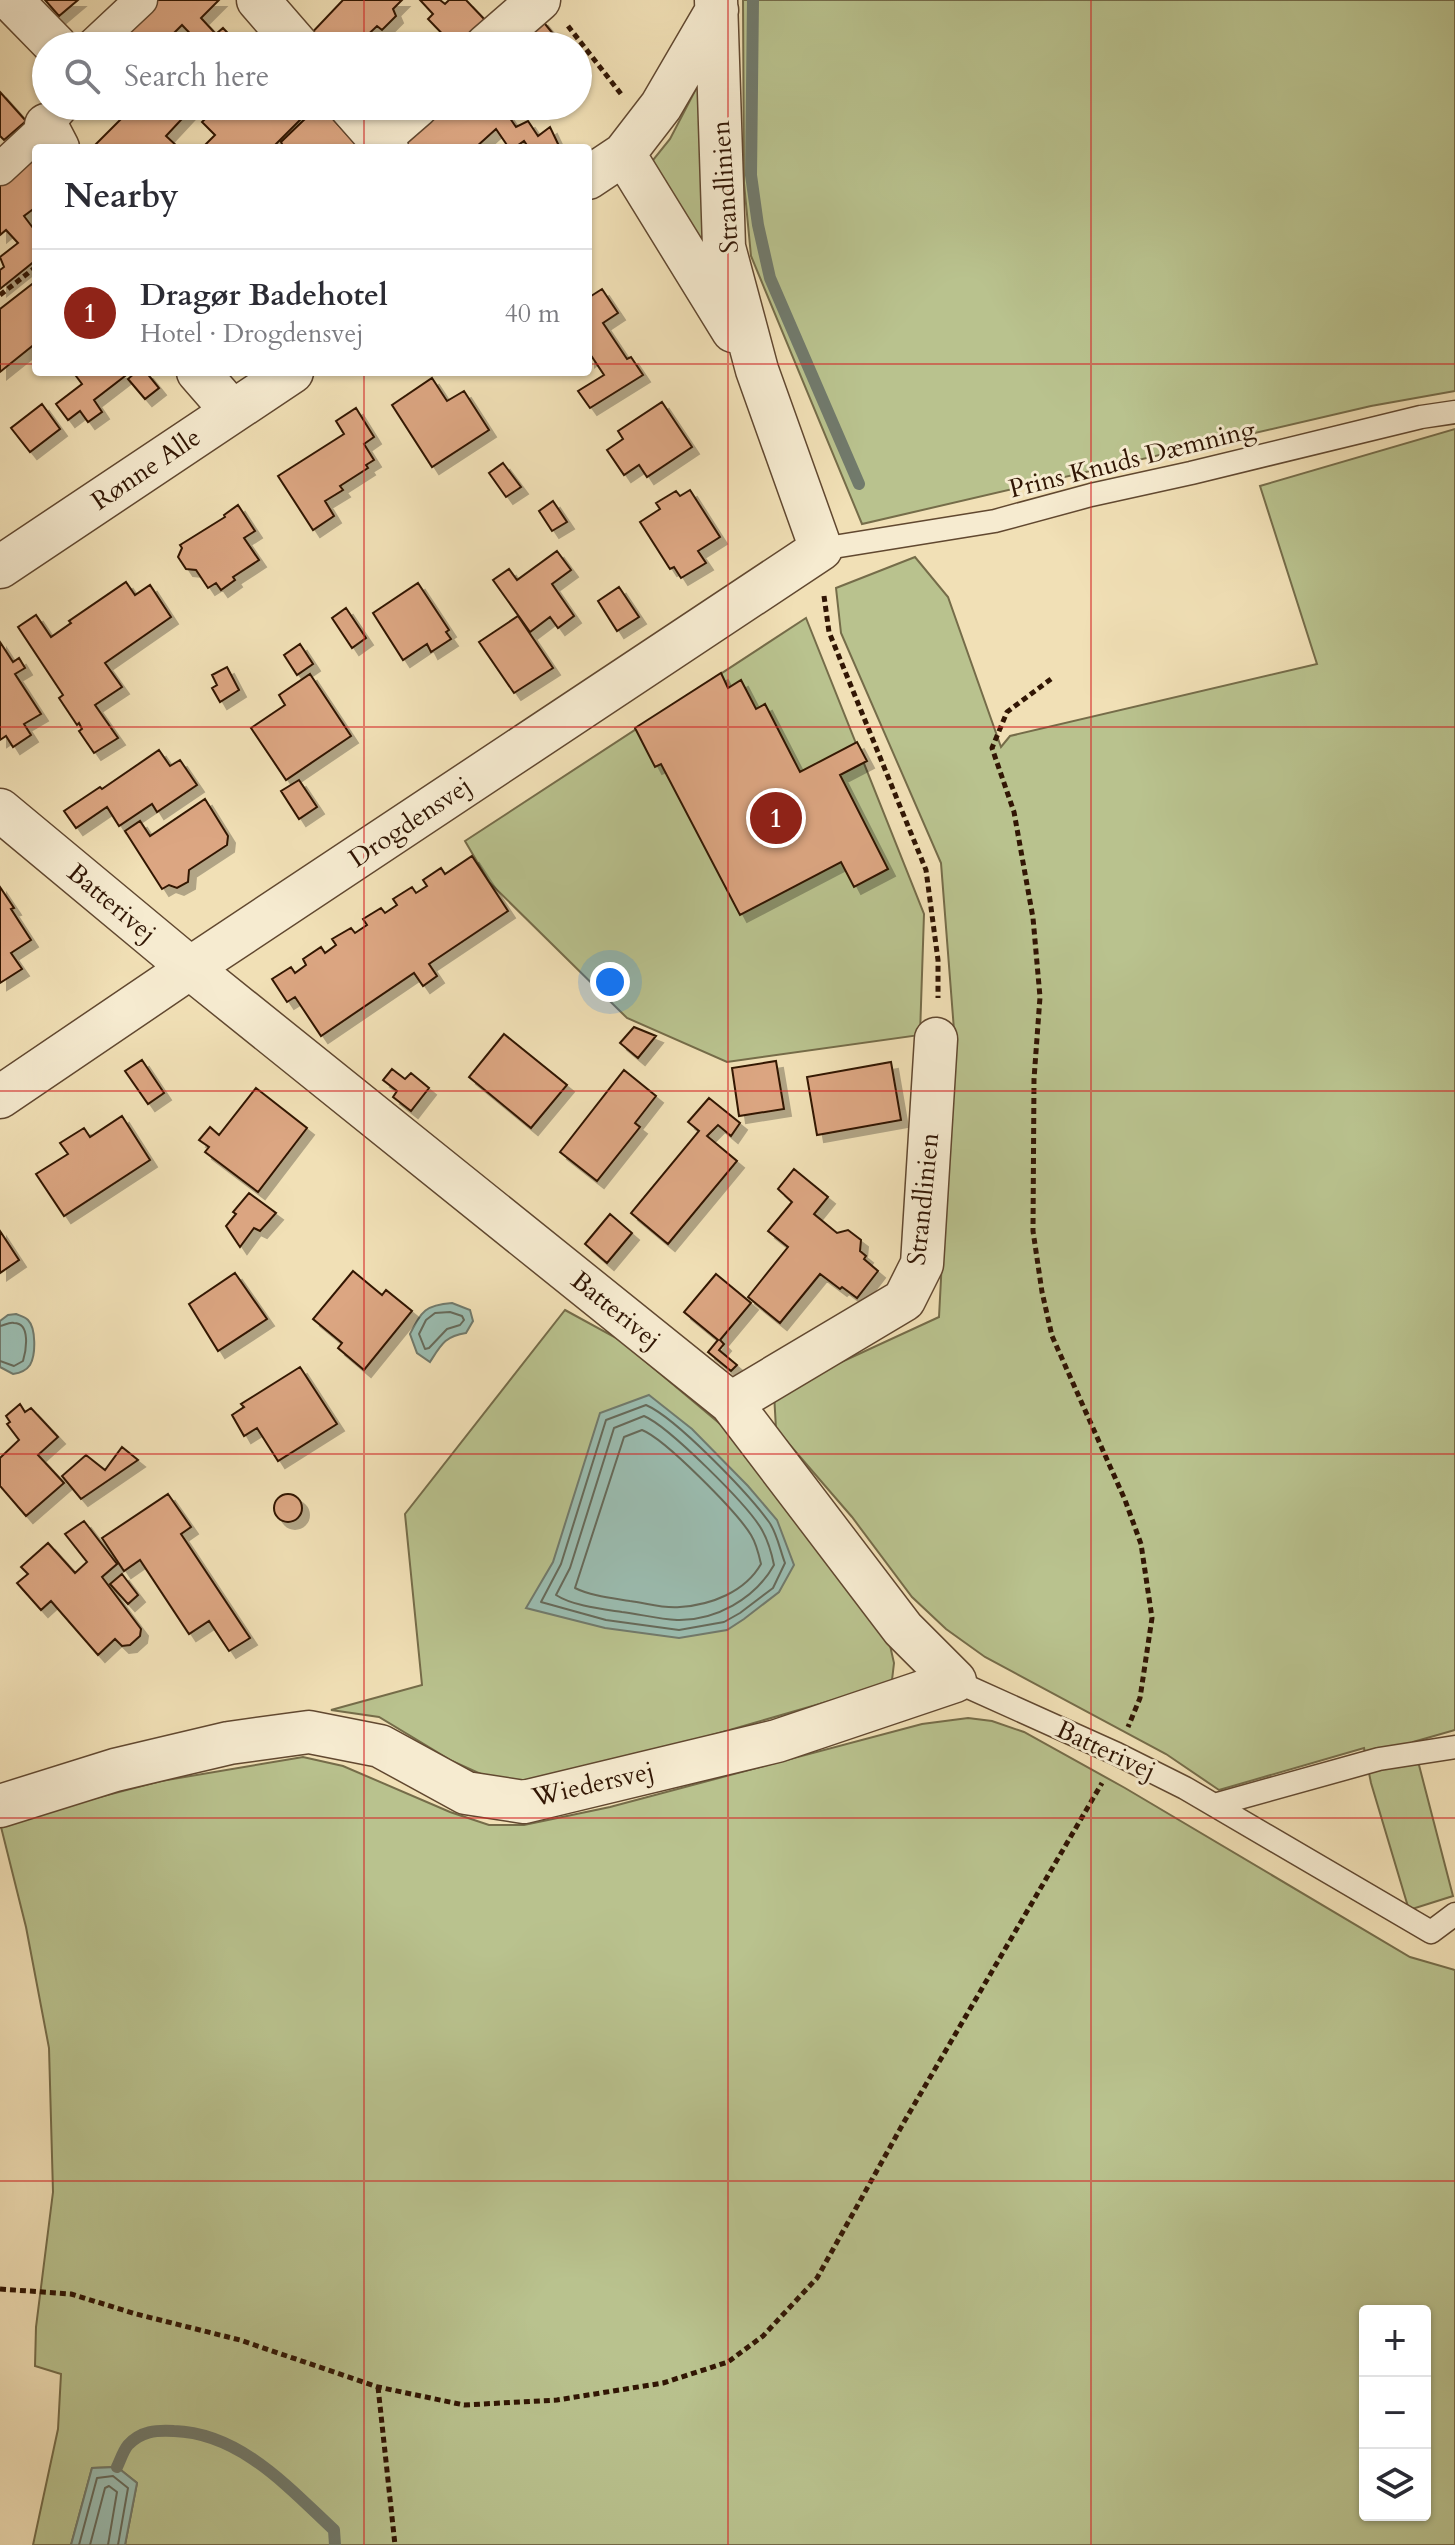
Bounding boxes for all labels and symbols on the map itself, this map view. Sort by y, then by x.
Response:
street label: Strandlinien [703,119,747,255]
street label: Prins Knuds Dæmning [1005,411,1259,507]
street label: Rønne Alle [85,420,207,518]
street label: Drogdensvej [342,768,478,876]
pin: 1 [750,788,802,848]
street label: Batterivej [60,855,164,951]
your location [590,962,630,1002]
street label: Strandlinien [899,1131,947,1267]
street label: Batterivej [564,1263,668,1357]
street label: Batterivej [1050,1712,1162,1788]
street label: Wiedersvej [528,1753,657,1815]

